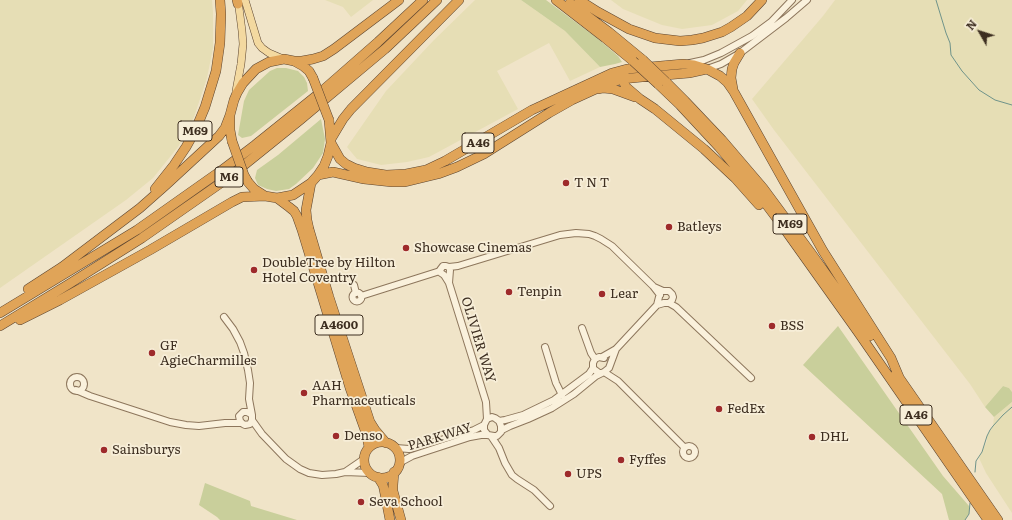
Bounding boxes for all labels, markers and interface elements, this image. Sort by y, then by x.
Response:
north arrow [960,12,1000,52]
text: N [962,16,980,33]
road number: M69 [178,121,212,141]
road number: A46 [462,133,494,153]
road number: M6 [215,167,243,187]
place label: T N T [574,175,609,191]
marker: T N T [561,178,571,188]
road number: M69 [773,214,807,234]
place label: Batleys [677,219,721,235]
marker: Batleys [664,222,674,232]
place label: Showcase Cinemas [414,240,531,256]
marker: Showcase Cinemas [401,243,411,253]
place label: DoubleTree by Hilton Hotel Coventry [262,255,395,286]
marker: DoubleTree by Hilton Hotel Coventry [249,265,259,275]
place label: Tenpin [517,284,562,300]
place label: Lear [610,286,638,302]
marker: Tenpin [504,287,514,297]
marker: Lear [597,289,607,299]
street label: OLIVIER WAY [458,295,498,385]
road number: A4600 [315,315,363,335]
place label: BSS [780,318,804,334]
marker: BSS [767,321,777,331]
place label: GF AgieCharmilles [160,338,256,369]
marker: GF AgieCharmilles [147,348,157,358]
place label: AAH Pharmaceuticals [312,378,415,409]
marker: AAH Pharmaceuticals [299,388,309,398]
place label: FedEx [727,401,765,417]
marker: FedEx [714,404,724,414]
road number: A46 [900,405,932,425]
street label: PARKWAY [406,420,474,454]
place label: Denso [344,428,383,444]
place label: DHL [820,429,849,445]
marker: Denso [331,431,341,441]
marker: DHL [807,432,817,442]
place label: Sainsburys [112,442,180,458]
marker: Sainsburys [99,445,109,455]
place label: Fyffes [629,452,666,468]
marker: Fyffes [616,455,626,465]
place label: UPS [576,466,602,482]
marker: UPS [563,469,573,479]
place label: Seva School [369,494,443,510]
marker: Seva School [356,497,366,507]

